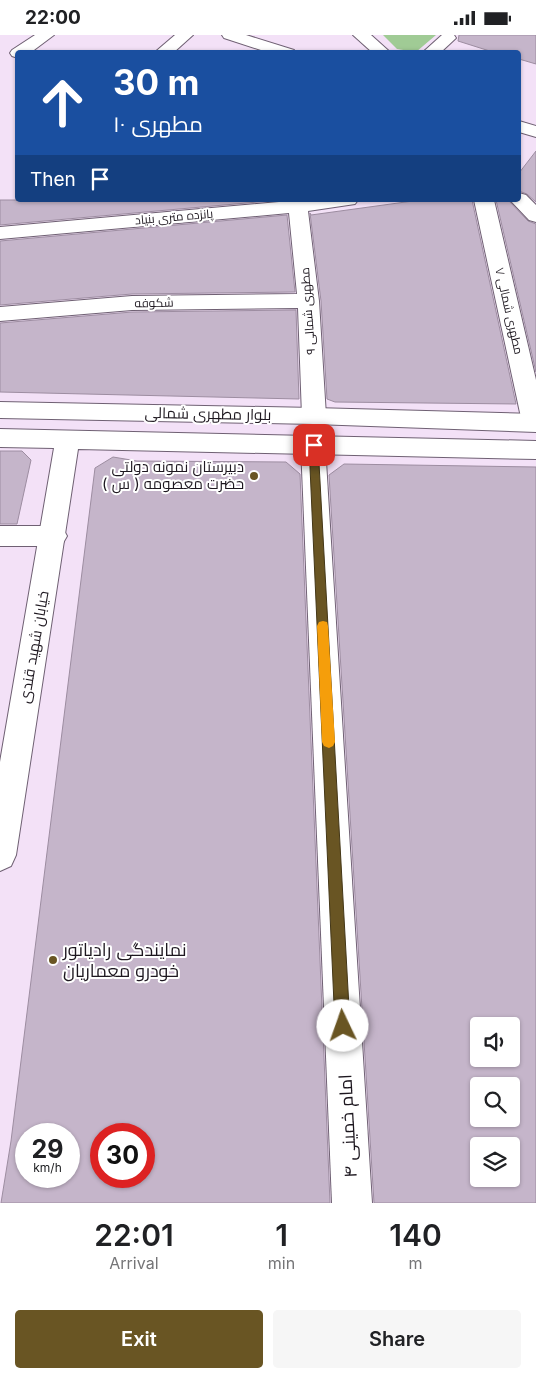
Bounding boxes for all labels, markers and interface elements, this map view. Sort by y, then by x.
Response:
text: 22:00 [25,6,81,29]
text: 30 m [113,61,199,103]
icon: ahead [30,70,95,135]
text: مطهری ۱۰ [113,111,203,137]
icon: arrive [86,165,114,193]
text: Then [30,168,76,191]
street label: پانزده متری بنیاد [134,206,215,229]
street label: مطهری شمالی ۷ [492,266,527,356]
street label: مطهری شمالی ۹ [297,267,318,355]
street label: شکوفه [134,295,174,310]
street label: بلوار مطهری شمالی [144,403,272,425]
pin [293,424,335,466]
icon: arrive [300,431,328,459]
place label: دبیرستان نمونه دولتی حضرت معصومه ( س ) [102,457,244,494]
marker: دبیرستان نمونه دولتی حضرت معصومه ( س ) [248,470,260,482]
street label: خیابان شهید قندی [14,589,54,705]
place label: نمایندگی رادیاتور خودرو معماریان [62,939,186,982]
marker: نمایندگی رادیاتور خودرو معماریان [47,954,59,966]
position arrow [316,999,368,1051]
map controls [470,1017,520,1187]
button: sound [470,1017,520,1067]
street label: امام خمینی ۴ [334,1074,363,1178]
button: search [470,1077,520,1127]
speed limit sign: 30 [90,1123,155,1188]
text: 29 [32,1134,63,1164]
button: layers [470,1137,520,1187]
text: km/h [33,1160,62,1175]
text: 22:01 [94,1217,174,1253]
text: 1 [275,1217,288,1253]
text: 140 [389,1217,442,1253]
text: Arrival [109,1253,159,1273]
text: min [268,1253,295,1273]
text: m [409,1253,423,1273]
button: Exit [15,1310,263,1368]
button: Share [273,1310,521,1368]

